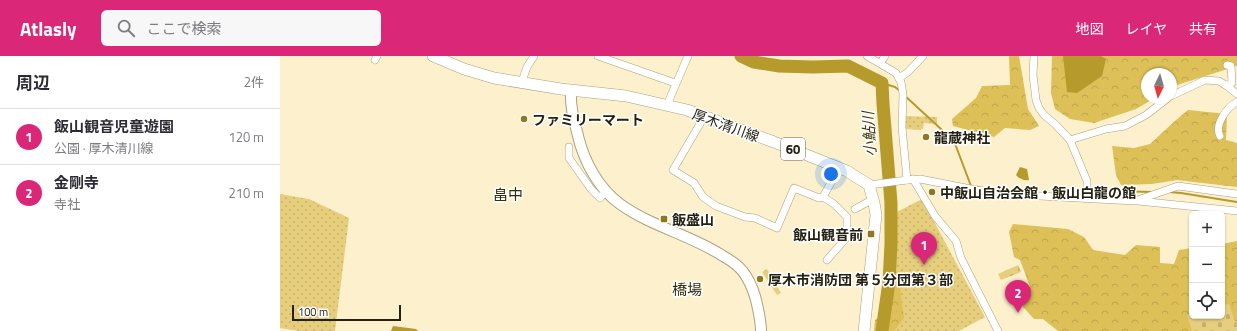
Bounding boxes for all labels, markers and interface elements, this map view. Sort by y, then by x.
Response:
search box [101,10,381,46]
text: Atlasly [20,14,77,43]
icon: search [115,17,137,39]
text: ここで検索 [147,17,222,40]
text: 地図 [1075,18,1103,39]
text: レイヤ [1125,18,1167,39]
text: 共有 [1189,18,1217,39]
north arrow [1141,68,1177,104]
text: 周辺 [16,70,50,96]
text: 2件 [244,72,264,92]
street label: 厚木清川線 [690,103,762,147]
place label: ファミリーマート [532,109,644,130]
water label: 小鮎川 [856,109,882,157]
marker: ファミリーマート [519,114,529,124]
text: 飯山観音児童遊園 [54,115,174,138]
text: 1 [25,127,33,147]
text: 120 m [228,127,264,147]
place label: 龍蔵神社 [934,127,990,148]
marker: 龍蔵神社 [921,132,931,142]
text: 公園 · 厚木清川線 [54,138,154,158]
road number: 60 [781,138,805,160]
your location [821,164,841,184]
text: 金剛寺 [54,171,99,194]
place label: 中飯山自治会館・飯山白龍の館 [940,182,1136,203]
text: 2 [25,183,33,203]
text: 210 m [228,183,264,203]
district label: 畠中 [493,183,523,206]
marker: 中飯山自治会館・飯山白龍の館 [927,187,937,197]
text: 寺社 [54,194,80,214]
place label: 飯盛山 [672,209,714,230]
map controls [1189,211,1225,319]
button: + [1189,211,1225,247]
marker: 飯盛山 [659,214,669,224]
place label: 飯山観音前 [793,224,863,245]
marker: 飯山観音前 [866,229,876,239]
pin: 1 [911,232,937,265]
button: − [1189,247,1225,283]
place label: 厚木市消防団 第５分団第３部 [768,269,953,290]
marker: 厚木市消防団 第５分団第３部 [755,274,765,284]
district label: 橋場 [672,278,702,301]
pin: 2 [1005,280,1031,313]
button: locate [1189,283,1225,319]
scale bar [292,303,401,322]
text: 100 m [298,304,328,320]

